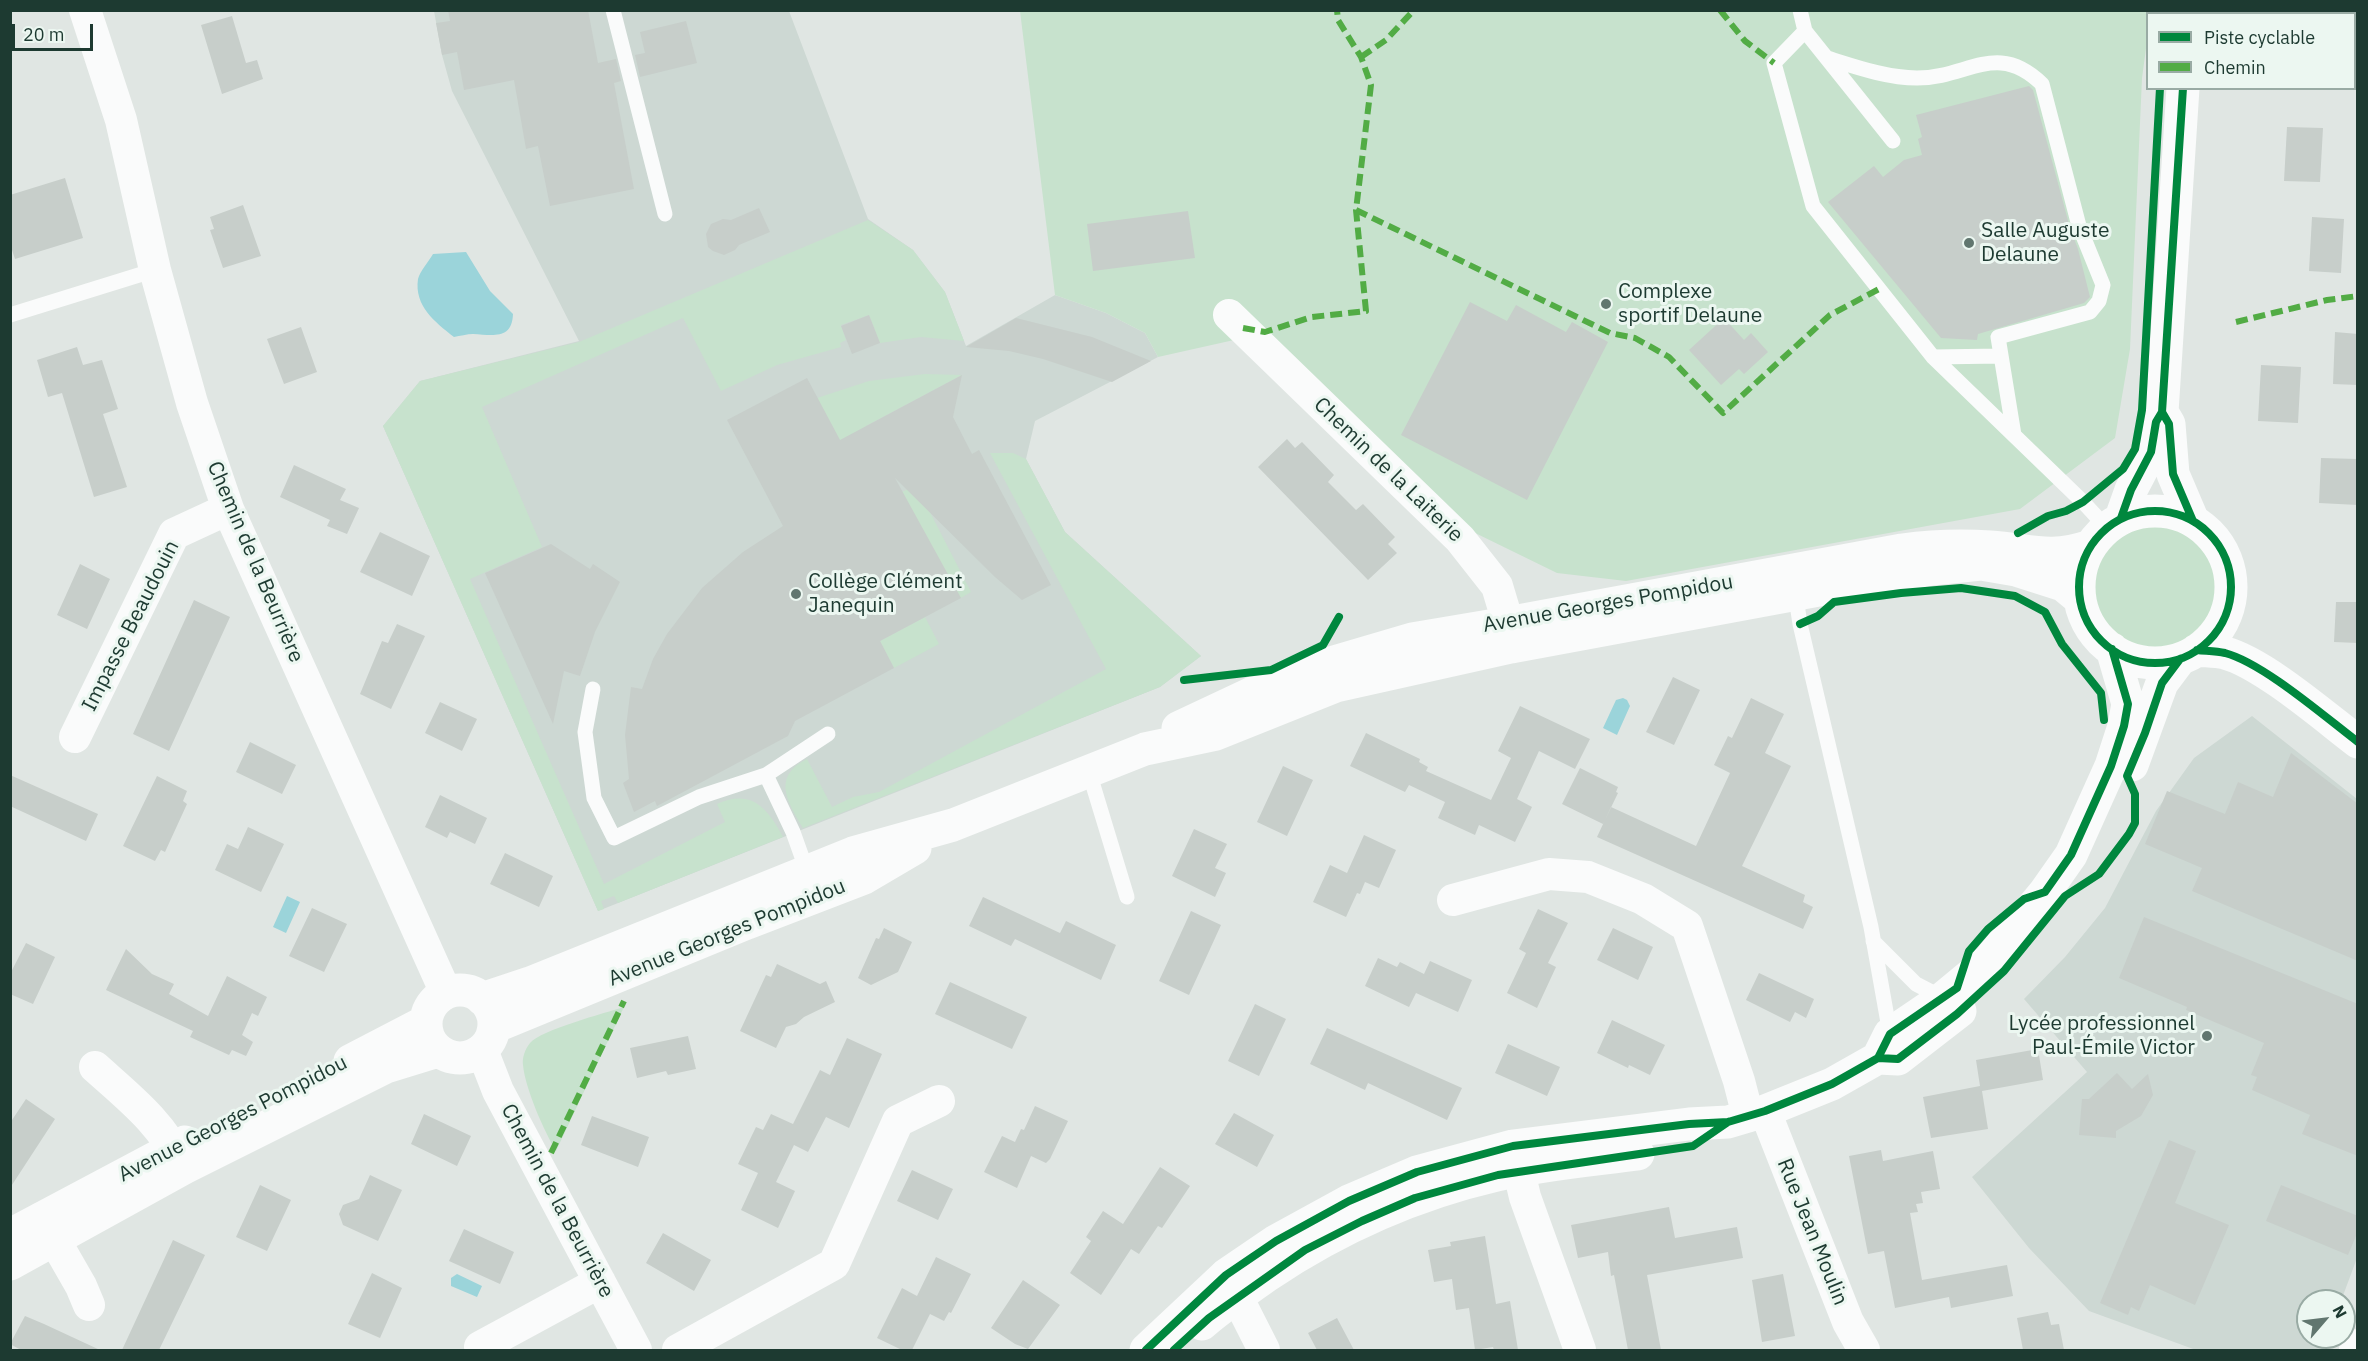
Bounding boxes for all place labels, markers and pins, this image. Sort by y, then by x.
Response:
place label: Salle Auguste Delaune [1981,218,2109,268]
marker: Salle Auguste Delaune [1962,236,1976,250]
place label: Complexe sportif Delaune [1618,279,1762,329]
marker: Complexe sportif Delaune [1599,297,1613,311]
place label: Collège Clément Janequin [808,569,963,619]
marker: Collège Clément Janequin [789,587,803,601]
place label: Lycée professionnel Paul-Émile Victor [2008,1011,2195,1061]
marker: Lycée professionnel Paul-Émile Victor [2200,1029,2214,1043]

